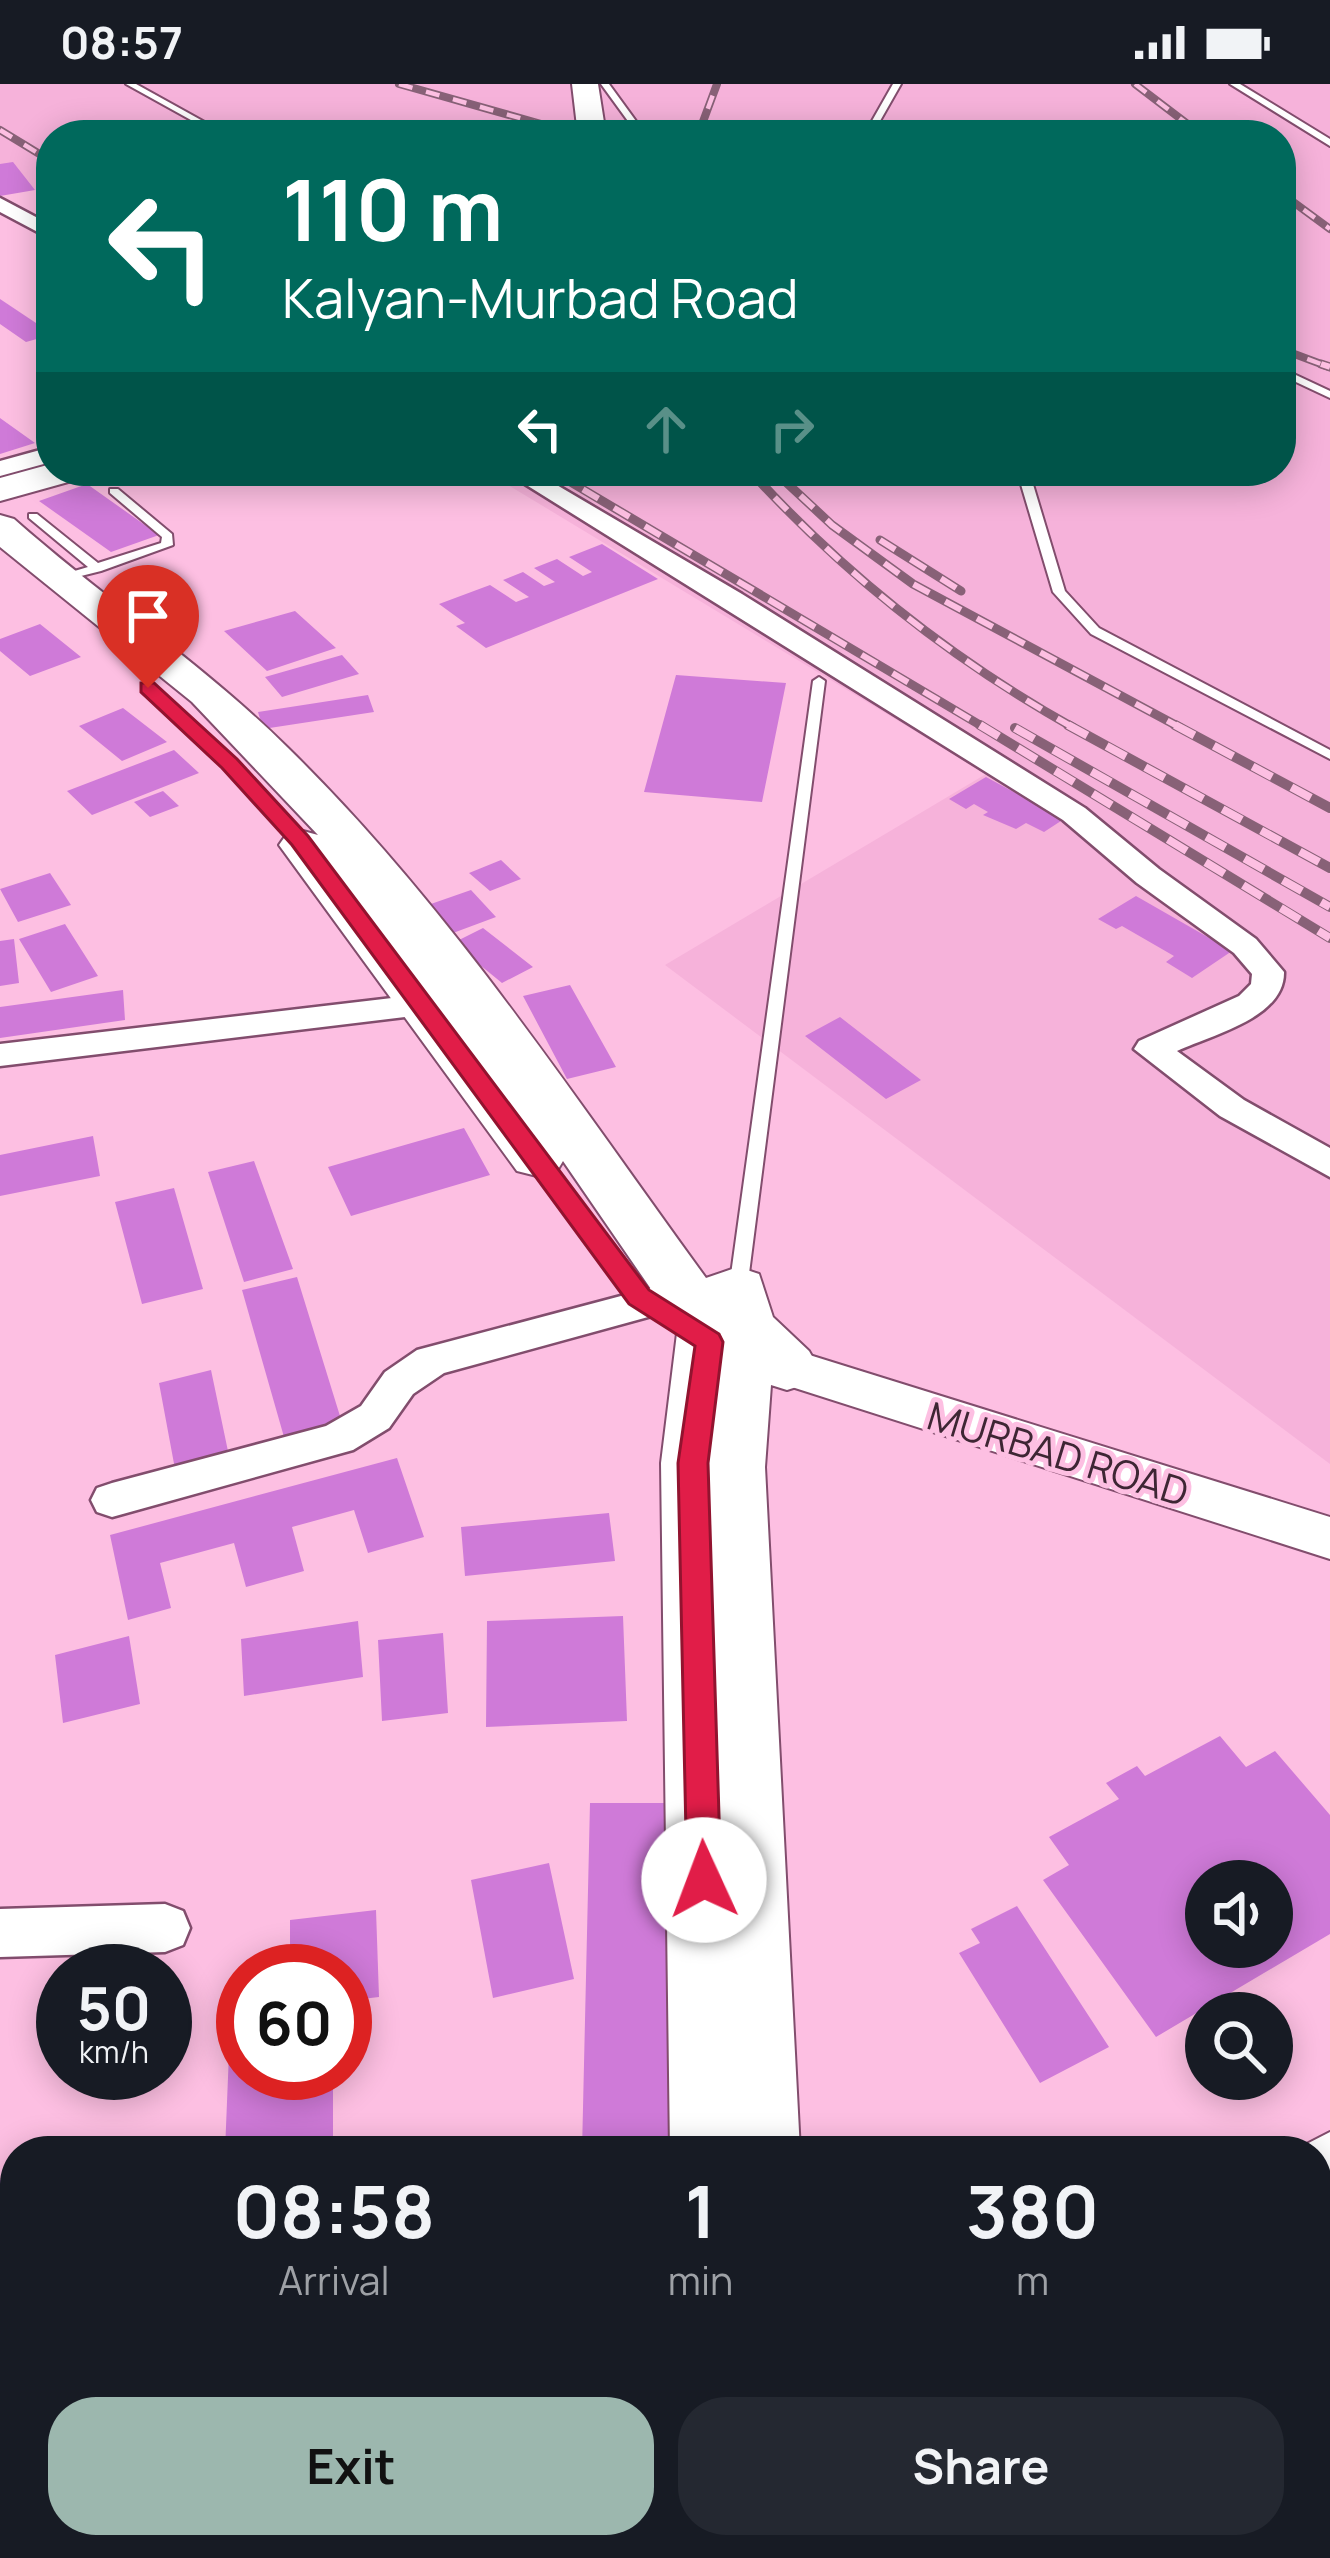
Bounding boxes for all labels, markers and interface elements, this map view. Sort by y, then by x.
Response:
text: 08:57 [60,11,183,73]
text: 110 m [282,151,503,266]
icon: left [84,168,240,324]
text: Kalyan-Murbad Road [282,260,798,334]
icon: left [507,396,573,462]
icon: ahead [633,396,699,462]
icon: right [759,396,825,462]
pin [97,565,199,688]
icon: arrive [115,583,181,649]
street label: MURBAD ROAD [921,1388,1195,1518]
position arrow [641,1817,767,1943]
map controls [1185,1860,1293,2100]
button: sound [1185,1860,1293,1968]
speed limit sign: 60 [216,1944,372,2100]
text: 50 [77,1966,151,2048]
button: search [1185,1992,1293,2100]
text: km/h [79,2031,149,2072]
text: 08:58 [233,2161,435,2260]
text: 1 [685,2161,716,2260]
text: 380 [966,2161,1099,2260]
text: Arrival [278,2253,390,2307]
text: min [668,2253,733,2307]
text: m [1016,2253,1049,2307]
button: Exit [48,2397,654,2535]
button: Share [678,2397,1284,2535]

